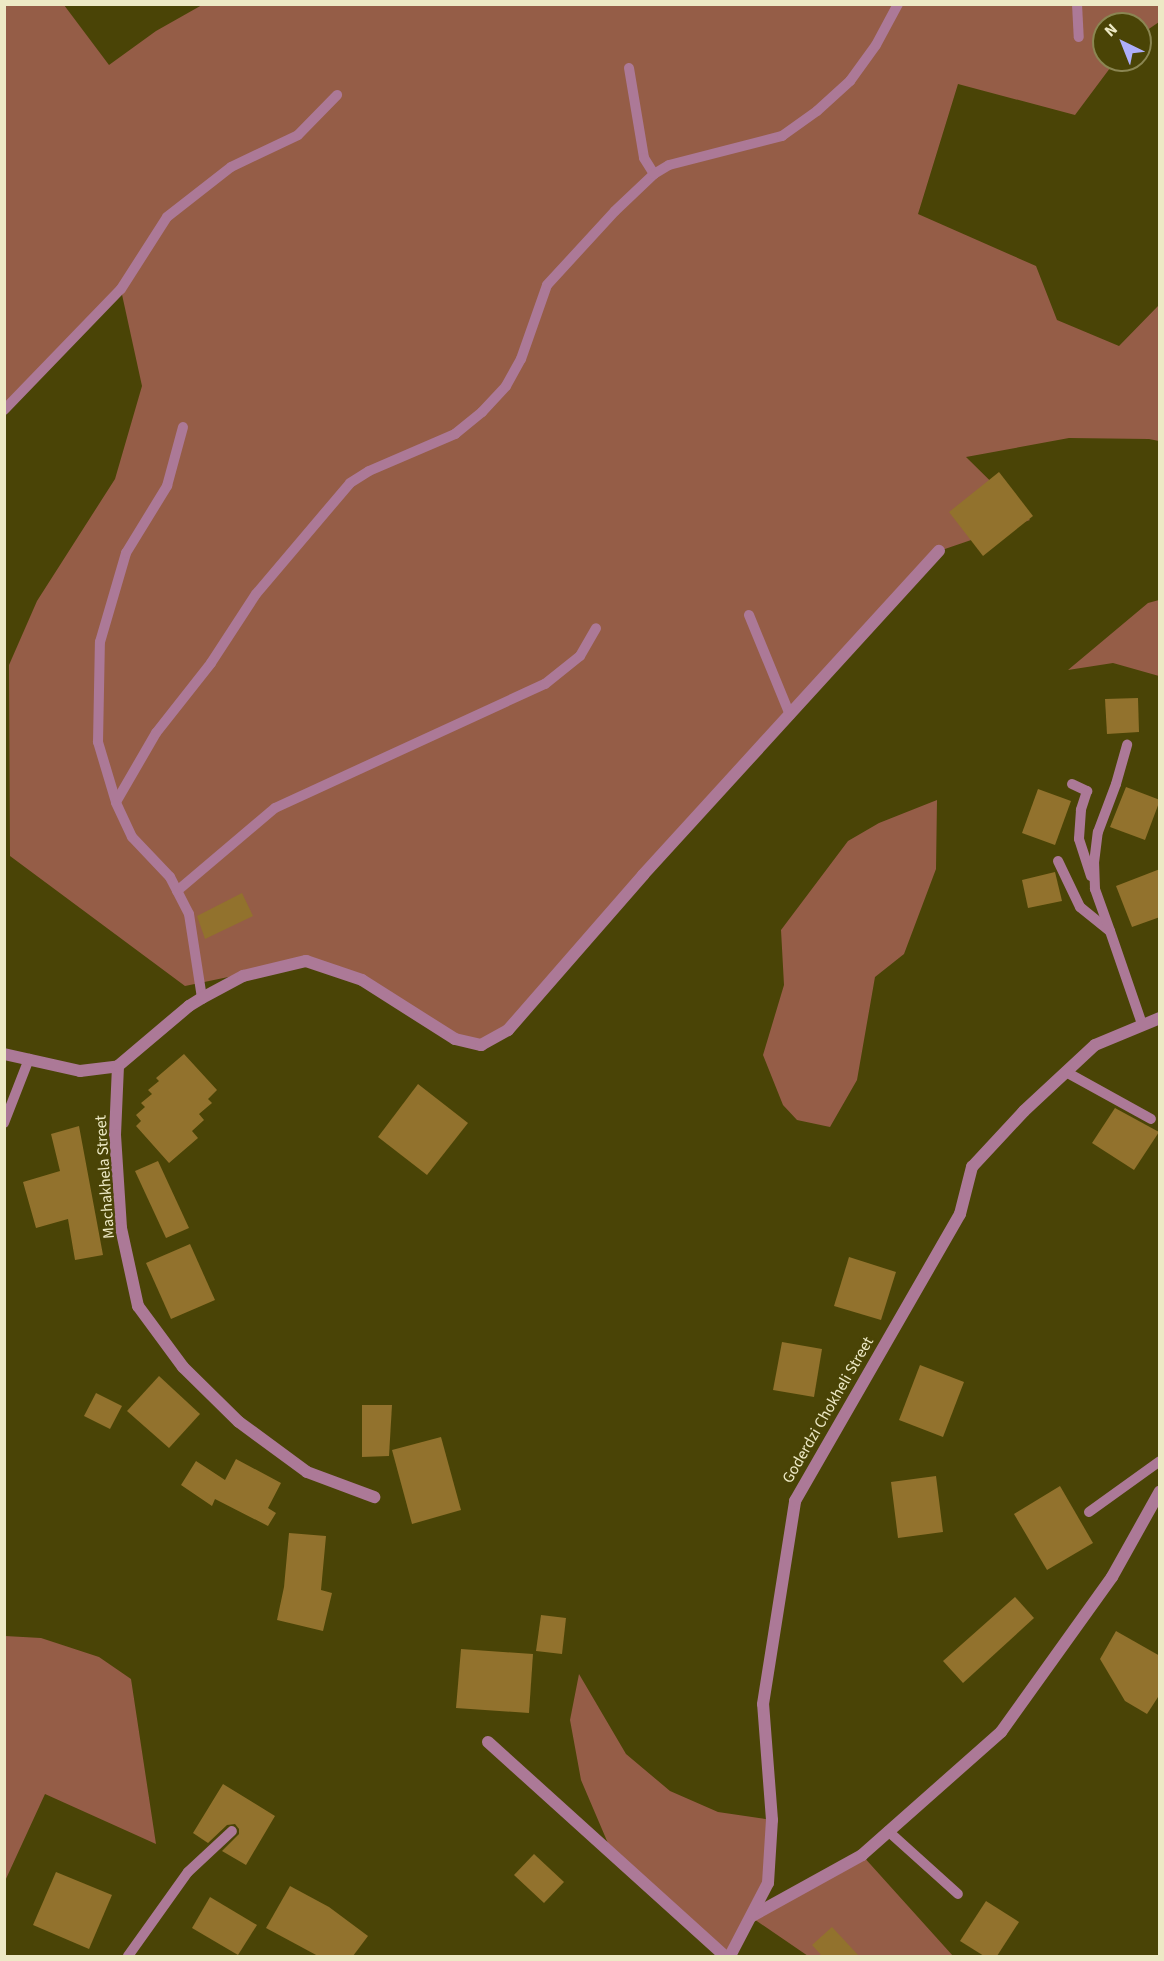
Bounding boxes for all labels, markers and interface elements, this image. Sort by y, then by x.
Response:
north arrow [1092,12,1152,72]
text: N [1100,19,1122,42]
street label: Machakhela Street [91,1115,119,1239]
street label: Goderdzi Chokheli Street [778,1333,878,1487]

